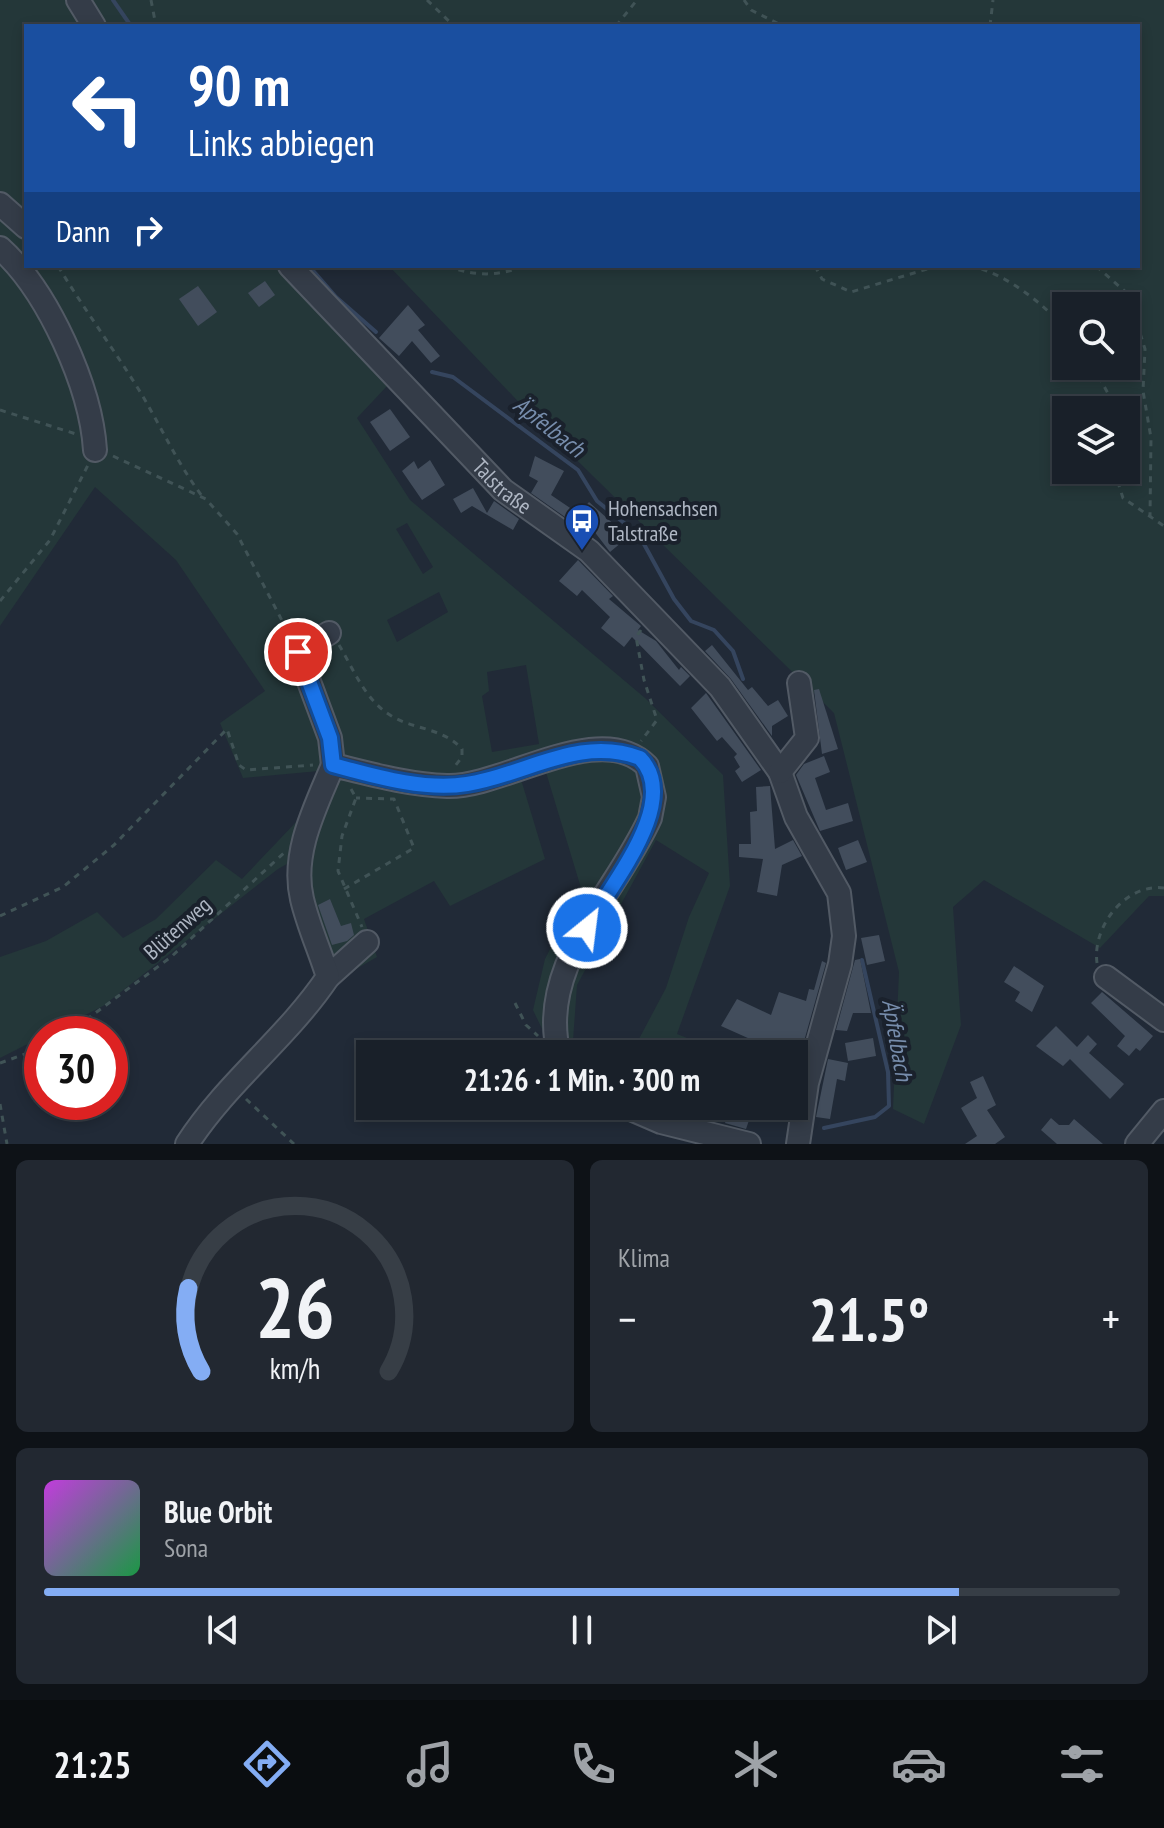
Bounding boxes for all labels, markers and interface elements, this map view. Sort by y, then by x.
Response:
text: 90 m [188,49,290,121]
icon: left [56,56,160,160]
text: Links abbiegen [188,119,375,166]
icon: right [126,208,170,252]
text: Dann [56,211,110,250]
map controls [1052,292,1140,484]
button: search [1052,292,1140,380]
water label: Äpfelbach [507,389,592,465]
button: layers [1052,396,1140,484]
street label: Talstraße [467,453,537,520]
place label: Hohensachsen Talstraße [608,494,718,547]
bus stop icon: Hohensachsen Talstraße [563,502,601,552]
pin [264,618,332,686]
icon: arrive [276,630,320,674]
position arrow [545,886,629,970]
street label: Blütenweg [138,891,216,965]
water label: Äpfelbach [875,997,920,1084]
speed limit sign: 30 [24,1016,128,1120]
text: 21:26 · 1 Min. · 300 m [464,1060,700,1099]
text: Klima [618,1241,670,1274]
text: 26 [255,1253,335,1361]
text: 21.5° [809,1280,929,1358]
text: − [618,1290,636,1347]
text: + [1102,1290,1120,1347]
text: km/h [270,1350,320,1387]
text: Blue Orbit [164,1492,272,1531]
text: Sona [164,1531,208,1564]
icon: previous [201,1608,245,1652]
icon: pause [560,1608,604,1652]
icon: next [919,1608,963,1652]
icon: directions [239,1736,295,1792]
icon: music [402,1736,458,1792]
icon: phone [565,1736,621,1792]
icon: climate [728,1736,784,1792]
icon: car [891,1736,947,1792]
icon: filters [1054,1736,1110,1792]
text: 21:25 [54,1741,131,1788]

